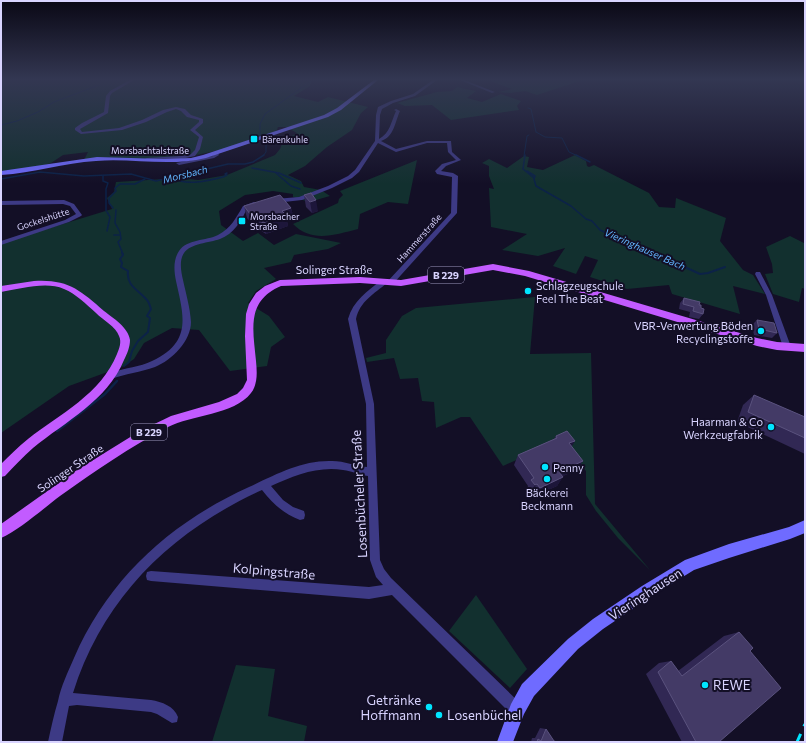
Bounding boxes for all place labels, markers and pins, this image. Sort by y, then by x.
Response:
marker: Bärenkuhle [249,134,259,144]
place label: Bärenkuhle [262,134,308,145]
place label: Morsbacher Straße [250,211,300,232]
marker: Morsbacher Straße [237,216,247,226]
place label: Schlagzeugschule Feel The Beat [536,279,624,305]
marker: Schlagzeugschule Feel The Beat [523,286,533,296]
place label: VBR-Verwertung Böden Recyclingstoffe [634,319,753,345]
marker: VBR-Verwertung Böden Recyclingstoffe [756,326,766,336]
place label: Haarman & Co Werkzeugfabrik [683,415,763,441]
marker: Haarman & Co Werkzeugfabrik [766,422,776,432]
place label: Penny [553,461,584,474]
marker: Penny [540,462,550,472]
marker: Bäckerei Beckmann [542,474,552,484]
place label: Bäckerei Beckmann [521,486,573,512]
place label: REWE [713,677,750,693]
marker: REWE [700,680,710,690]
place label: Getränke Hoffmann [361,692,421,723]
marker: Getränke Hoffmann [424,702,434,712]
place label: Losenbüchel [447,707,521,723]
marker: Losenbüchel [434,710,444,720]

